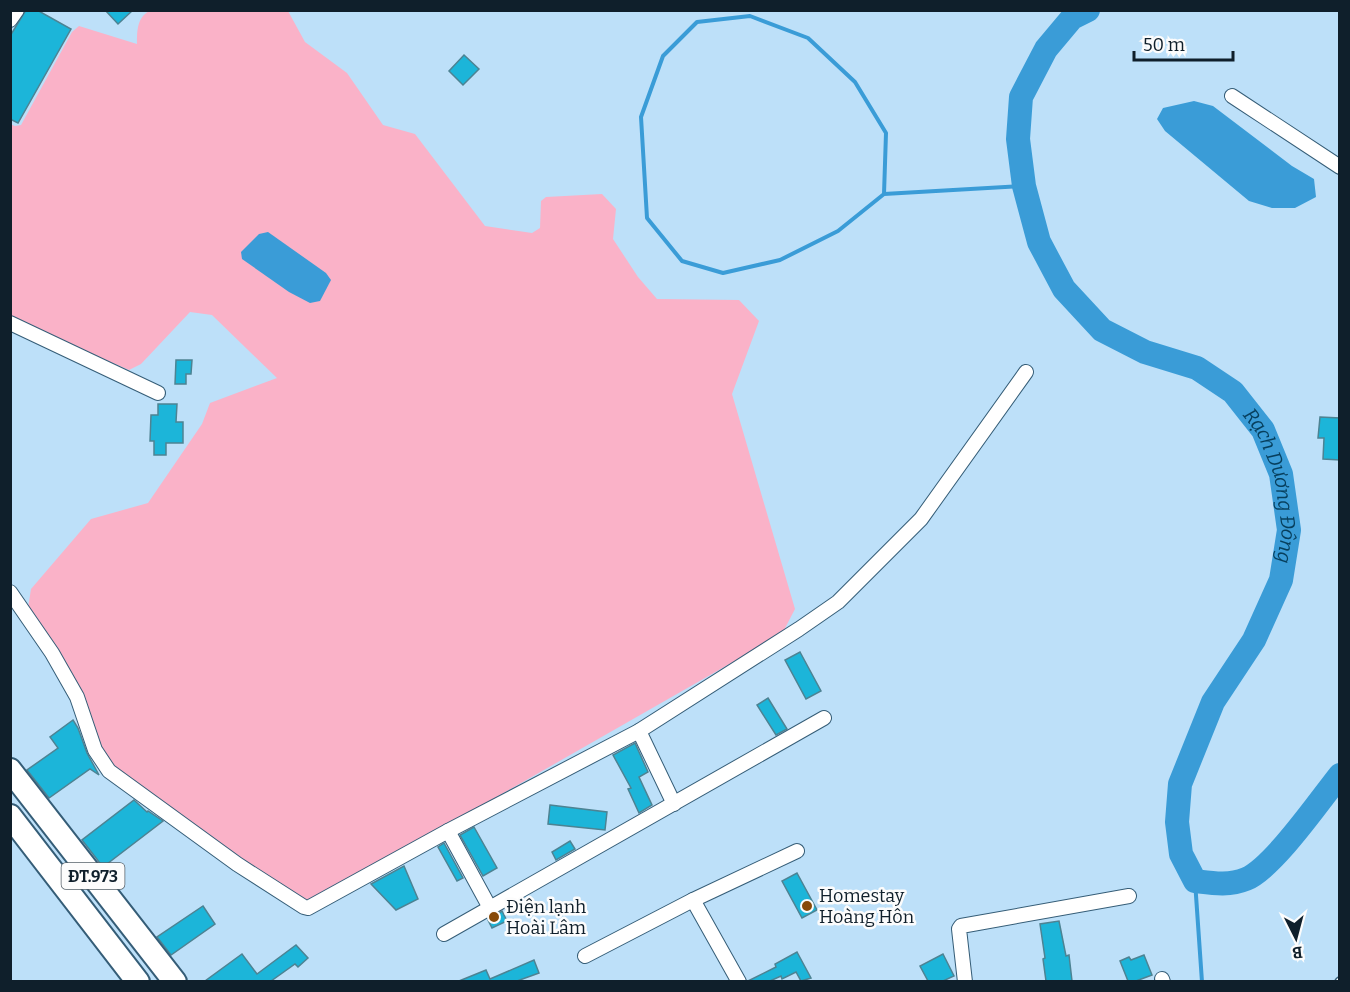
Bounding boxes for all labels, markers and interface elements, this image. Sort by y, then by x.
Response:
scale bar [1134,24,1233,62]
text: 50 m [1143,34,1185,56]
water label: Rạch Dương Đông [1238,403,1301,565]
road number: ĐT.973 [62,863,124,889]
place label: Homestay Hoàng Hôn [819,885,915,928]
place label: Điện lạnh Hoài Lâm [506,896,586,939]
marker: Homestay Hoàng Hôn [800,899,814,913]
north arrow [1266,908,1326,968]
marker: Điện lạnh Hoài Lâm [487,910,501,924]
text: B [1291,942,1304,962]

